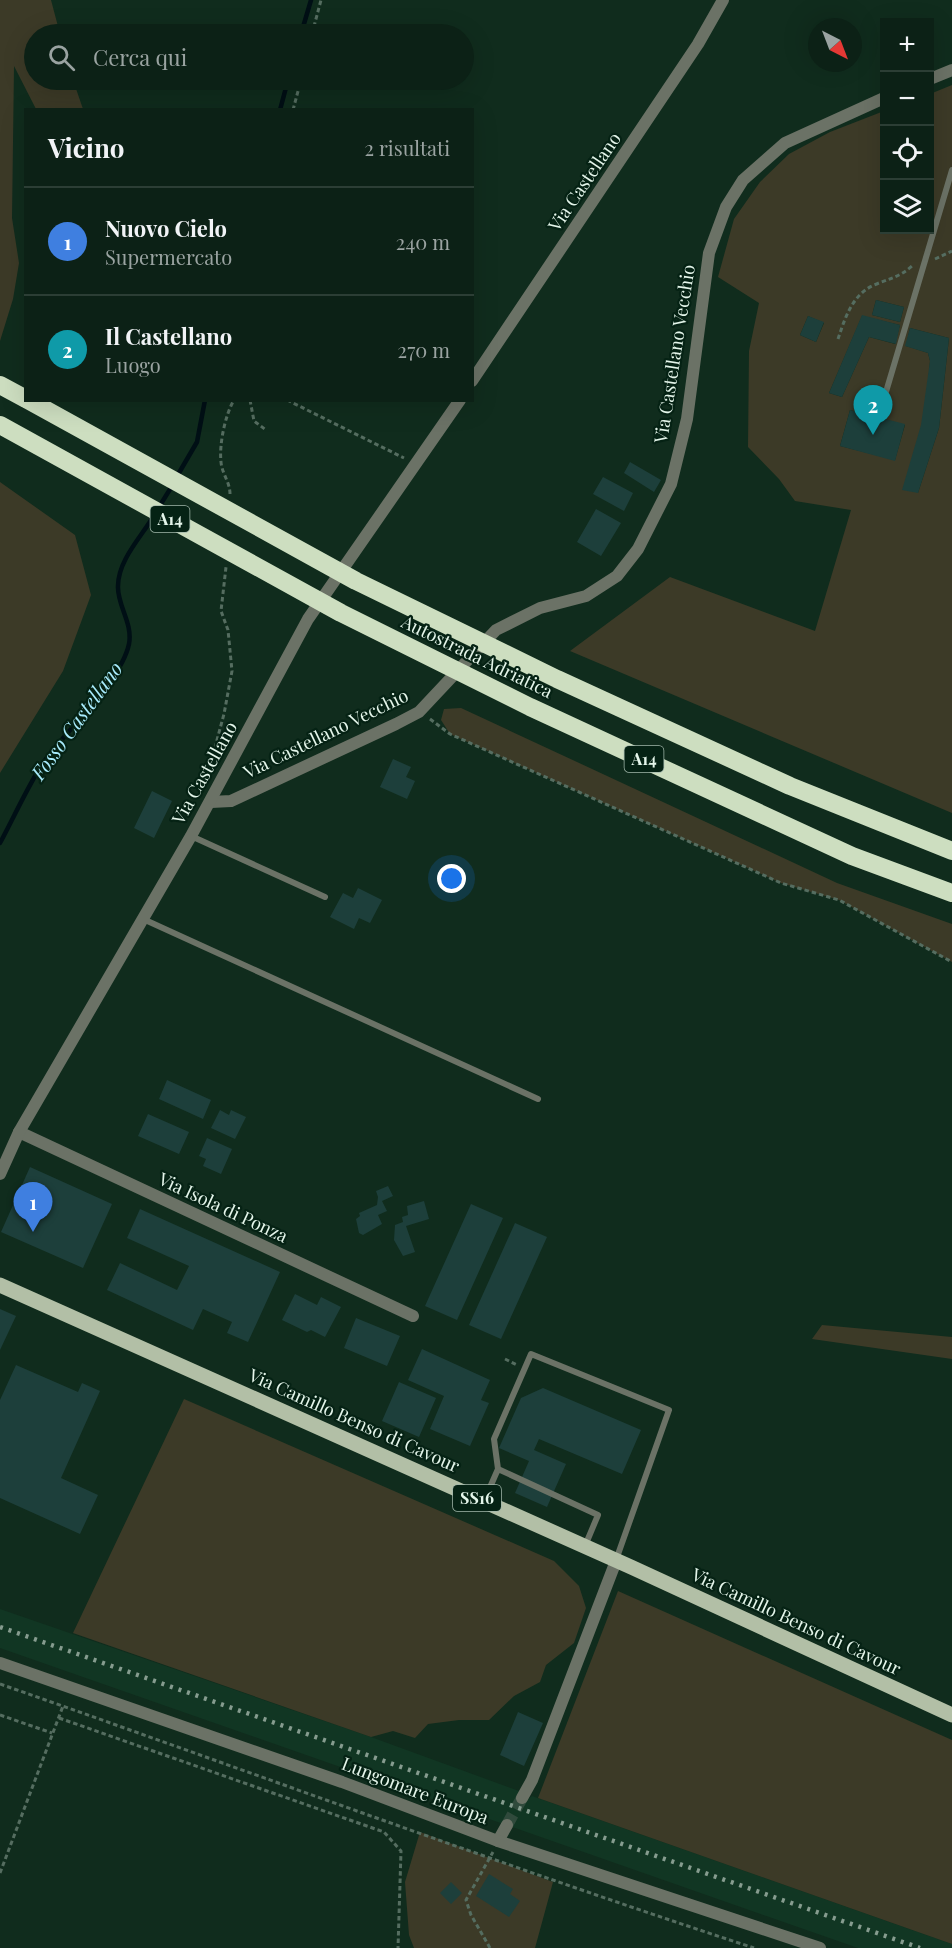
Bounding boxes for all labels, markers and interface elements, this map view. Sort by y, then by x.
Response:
north arrow [808,18,862,72]
map controls [880,18,934,234]
button: + [880,18,934,72]
search box [24,24,474,90]
icon: search [45,41,78,74]
text: Cerca qui [93,42,187,72]
button: − [880,72,934,126]
button: locate [880,126,934,180]
street label: Via Castellano [542,127,626,236]
text: Vicino [48,130,125,165]
text: 2 risultati [364,134,450,161]
button: layers [880,180,934,234]
text: Nuovo Cielo [105,213,227,243]
text: 1 [64,228,71,255]
text: 240 m [396,228,450,255]
text: Supermercato [105,243,232,270]
street label: Via Castellano Vecchio [648,263,700,446]
text: Il Castellano [105,321,232,351]
text: 2 [62,336,73,363]
text: 270 m [398,336,450,363]
text: Luogo [105,351,161,378]
pin: 2 [854,386,892,435]
road number: A14 [150,506,190,532]
street label: Autostrada Adriatica [397,609,557,703]
water label: Fosso Castellano [23,656,128,785]
street label: Via Castellano Vecchio [238,683,412,784]
street label: Via Castellano [165,717,242,829]
road number: A14 [624,746,664,772]
your location [437,864,466,893]
street label: Via Isola di Ponza [154,1166,292,1248]
pin: 1 [14,1182,52,1232]
street label: Via Camillo Benso di Cavour [244,1362,464,1477]
road number: SS16 [453,1485,501,1511]
street label: Via Camillo Benso di Cavour [687,1562,905,1680]
street label: Lungomare Europa [339,1751,492,1829]

